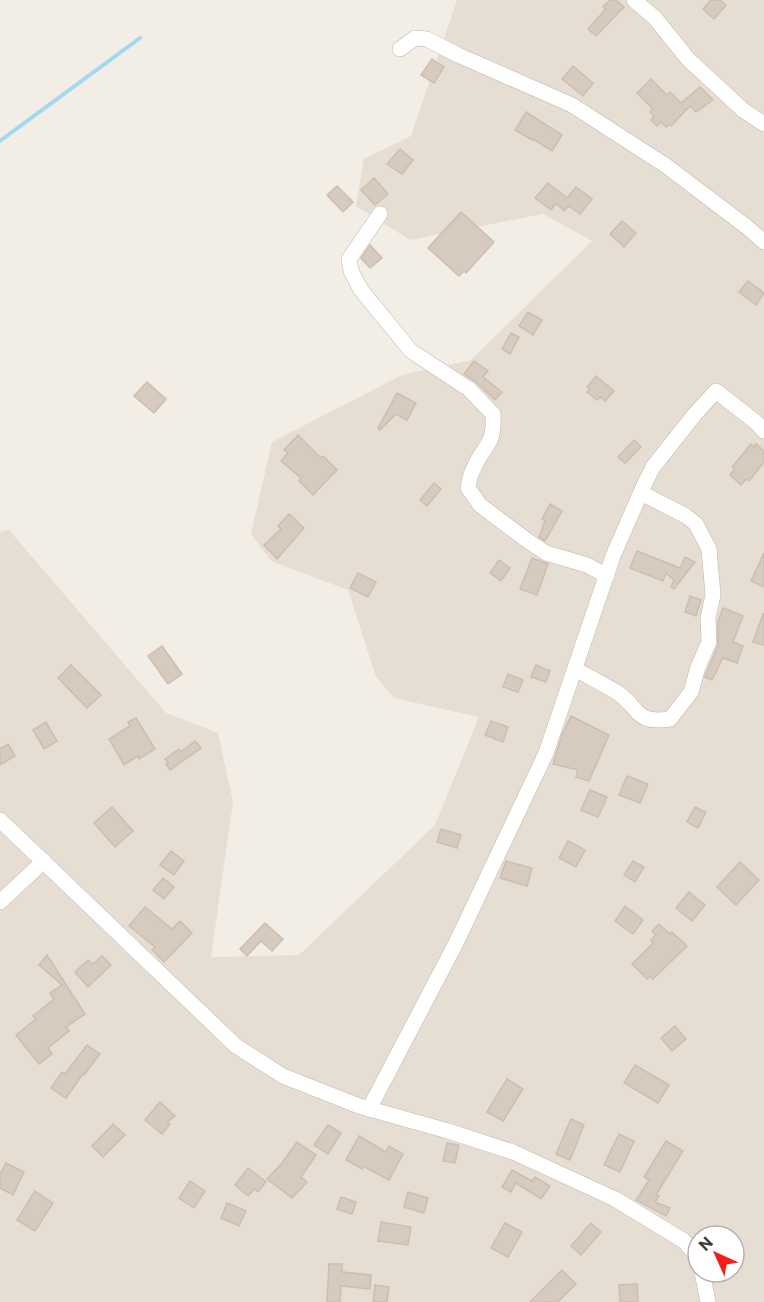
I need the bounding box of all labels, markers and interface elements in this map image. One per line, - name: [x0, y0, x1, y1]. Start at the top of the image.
- north arrow: [686, 1224, 746, 1284]
- text: N: [694, 1232, 716, 1254]

